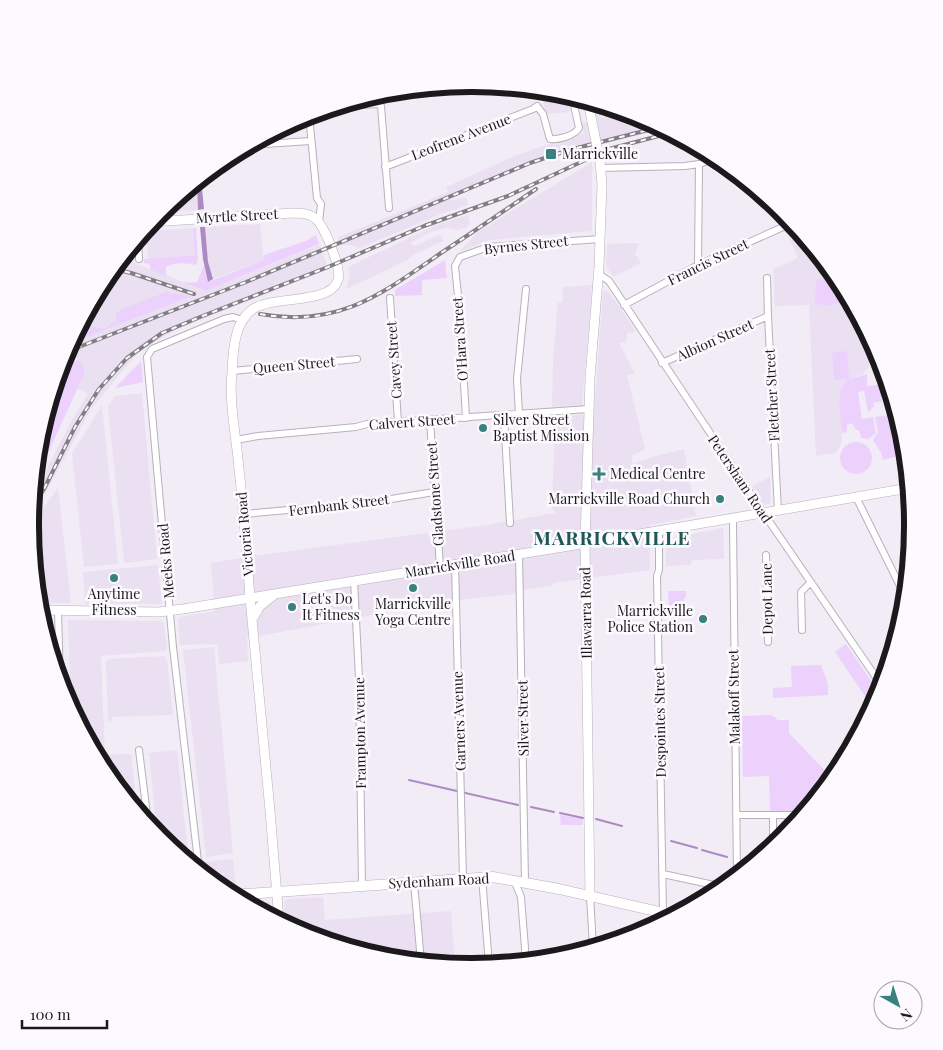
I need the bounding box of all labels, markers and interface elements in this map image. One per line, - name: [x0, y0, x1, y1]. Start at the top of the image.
- street label: Leofrene Avenue: [408, 109, 513, 164]
- place label: Marrickville: [562, 144, 638, 163]
- marker: Marrickville: [544, 147, 558, 161]
- street label: Myrtle Street: [195, 204, 280, 227]
- street label: Byrnes Street: [483, 231, 570, 258]
- street label: Francis Street: [664, 233, 752, 289]
- street label: O'Hara Street: [447, 295, 472, 382]
- street label: Albion Street: [673, 314, 757, 365]
- street label: Cavey Street: [381, 319, 406, 400]
- street label: Fletcher Street: [760, 347, 783, 442]
- street label: Queen Street: [252, 351, 337, 378]
- street label: Calvert Street: [368, 409, 457, 434]
- place label: Silver Street Baptist Mission: [493, 410, 590, 445]
- marker: Silver Street Baptist Mission: [477, 422, 489, 434]
- street label: Petersham Road: [704, 431, 777, 527]
- street label: Gladstone Street: [421, 440, 448, 547]
- place label: Medical Centre: [610, 464, 706, 483]
- marker: Medical Centre: [592, 467, 606, 481]
- street label: Fernbank Street: [288, 489, 391, 520]
- place label: Marrickville Road Church: [548, 489, 711, 508]
- street label: Victoria Road: [231, 491, 258, 578]
- marker: Marrickville Road Church: [714, 493, 726, 505]
- street label: Meeks Road: [153, 523, 178, 599]
- district label: MARRICKVILLE: [533, 524, 691, 550]
- street label: Marrickville Road: [403, 545, 516, 582]
- street label: Depot Lane: [756, 563, 777, 635]
- street label: Illawarra Road: [575, 567, 596, 659]
- marker: Anytime Fitness: [108, 572, 120, 584]
- marker: Marrickville Yoga Centre: [407, 582, 419, 594]
- place label: Anytime Fitness: [87, 584, 140, 619]
- place label: Let's Do It Fitness: [302, 589, 360, 624]
- place label: Marrickville Yoga Centre: [374, 594, 451, 629]
- marker: Let's Do It Fitness: [286, 601, 298, 613]
- place label: Marrickville Police Station: [607, 601, 694, 636]
- marker: Marrickville Police Station: [697, 613, 709, 625]
- street label: Malakoff Street: [723, 648, 744, 745]
- street label: Despointes Street: [649, 665, 670, 778]
- street label: Garners Avenue: [447, 671, 470, 771]
- street label: Frampton Avenue: [349, 677, 370, 789]
- street label: Silver Street: [512, 679, 533, 756]
- street label: Sydenham Road: [388, 868, 490, 893]
- north arrow: [873, 980, 923, 1030]
- scale bar: [22, 998, 108, 1030]
- text: 100 m: [30, 1004, 71, 1024]
- text: N: [897, 1005, 916, 1026]

